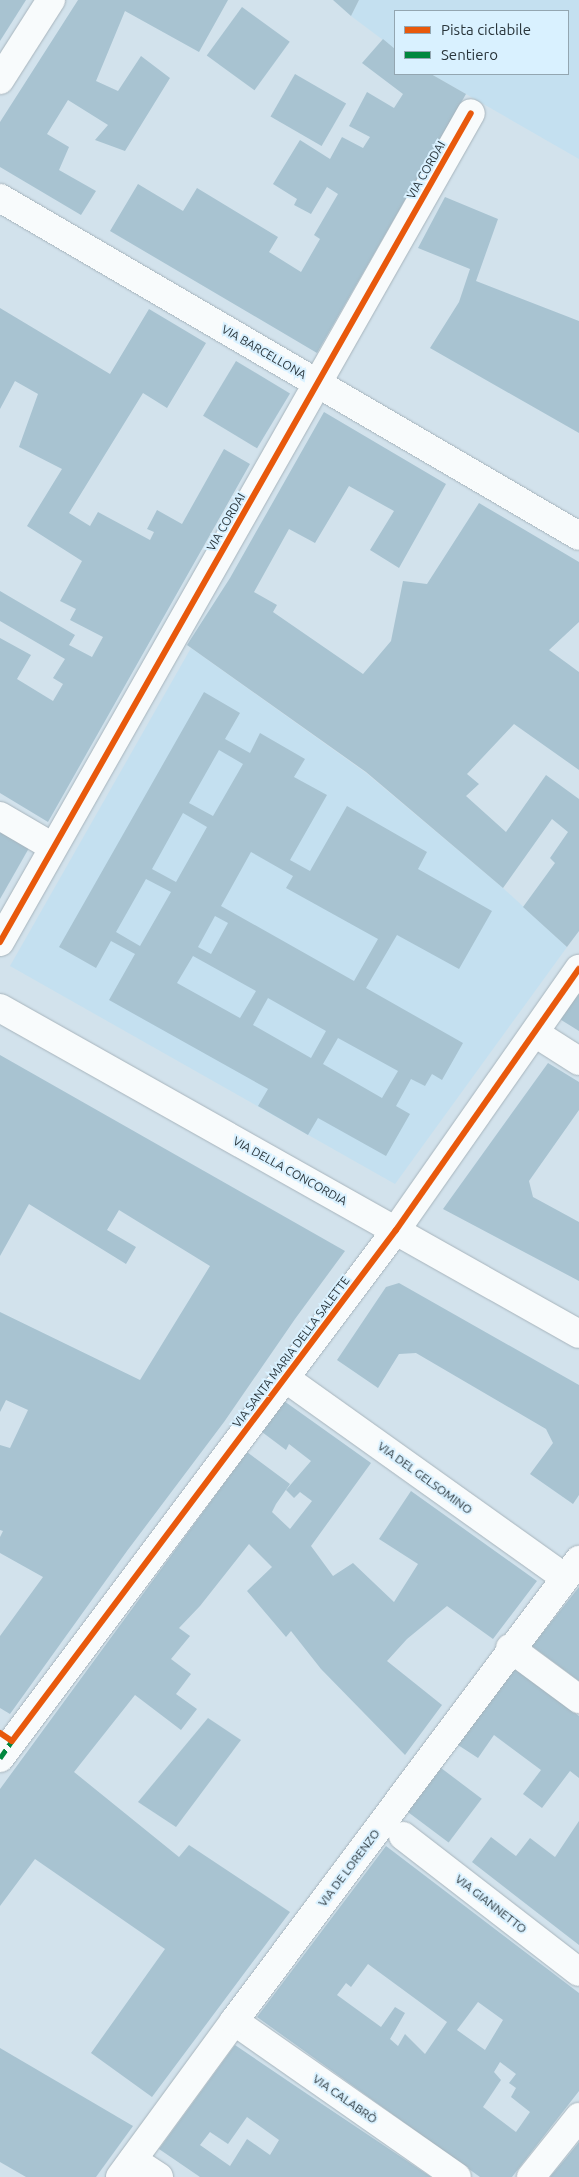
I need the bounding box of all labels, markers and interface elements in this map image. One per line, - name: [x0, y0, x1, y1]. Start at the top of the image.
- legend: [394, 10, 569, 75]
- text: Pista ciclabile: [441, 21, 531, 38]
- text: Sentiero: [441, 46, 498, 63]
- street label: VIA CORDAI: [404, 138, 448, 202]
- street label: VIA BARCELLONA: [219, 322, 309, 382]
- street label: VIA CORDAI: [204, 490, 248, 554]
- street label: VIA DELLA CONCORDIA: [231, 1134, 349, 1208]
- street label: VIA SANTA MARIA DELLA SALETTE: [229, 1274, 353, 1430]
- street label: VIA DEL GELSOMINO: [375, 1439, 475, 1517]
- street label: VIA DE LORENZO: [315, 1827, 383, 1909]
- street label: VIA GIANNETTO: [452, 1872, 530, 1936]
- street label: VIA CALABRÒ: [310, 2072, 380, 2126]

